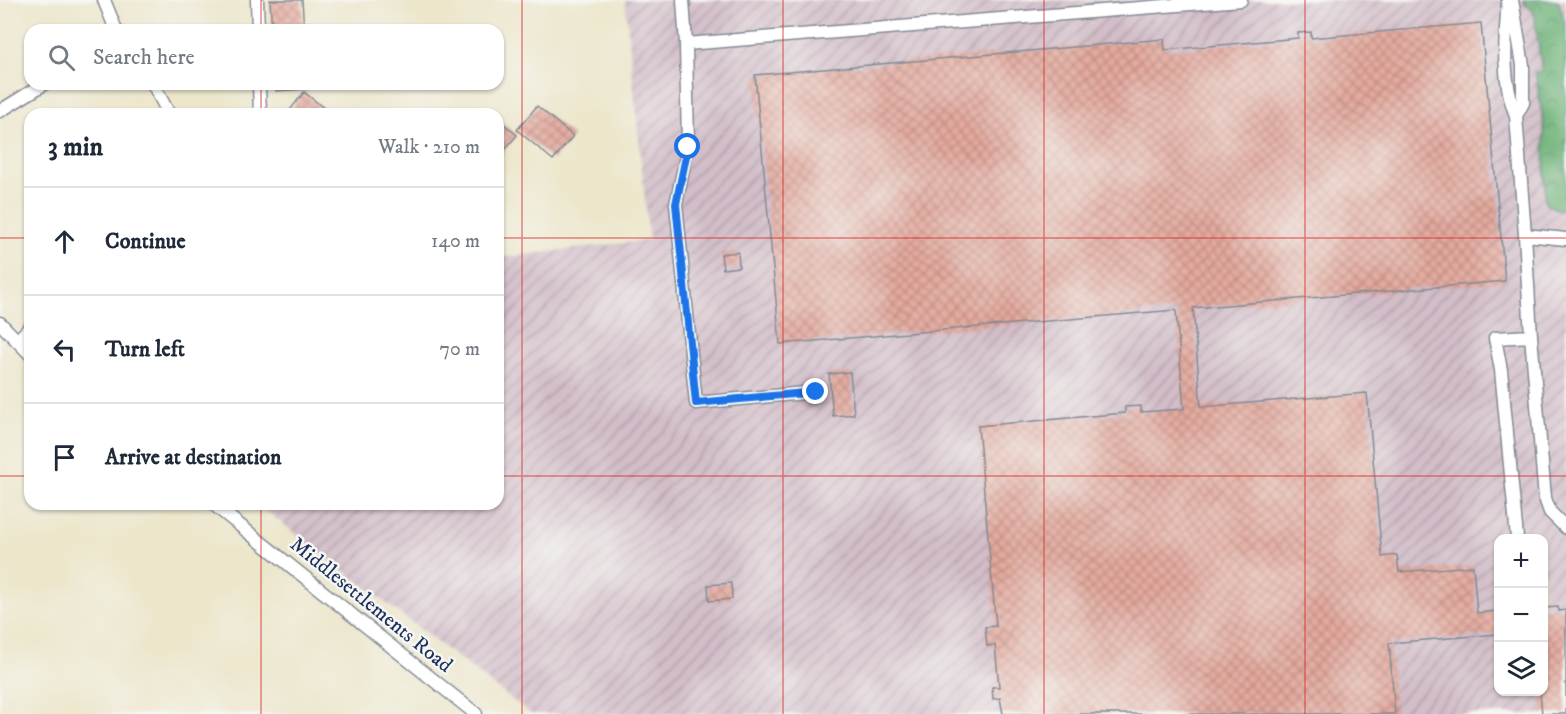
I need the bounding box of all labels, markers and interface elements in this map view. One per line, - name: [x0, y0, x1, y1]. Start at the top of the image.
- search box: [24, 24, 504, 90]
- icon: search: [45, 41, 78, 74]
- text: Search here: [93, 44, 195, 71]
- text: 3 min: [48, 131, 103, 164]
- route start: [674, 133, 700, 159]
- text: Walk · 210 m: [378, 135, 480, 160]
- icon: ahead: [48, 225, 81, 258]
- text: Continue: [105, 228, 186, 255]
- text: 140 m: [431, 229, 480, 254]
- icon: left: [48, 333, 81, 366]
- text: Turn left: [105, 336, 185, 363]
- text: 70 m: [439, 337, 480, 362]
- route end: [802, 378, 828, 404]
- icon: arrive: [48, 441, 81, 474]
- text: Arrive at destination: [105, 444, 282, 471]
- street label: Middlesettlements Road: [284, 531, 458, 679]
- map controls: [1494, 534, 1548, 696]
- button: +: [1494, 534, 1548, 588]
- button: −: [1494, 588, 1548, 642]
- button: layers: [1494, 642, 1548, 696]

